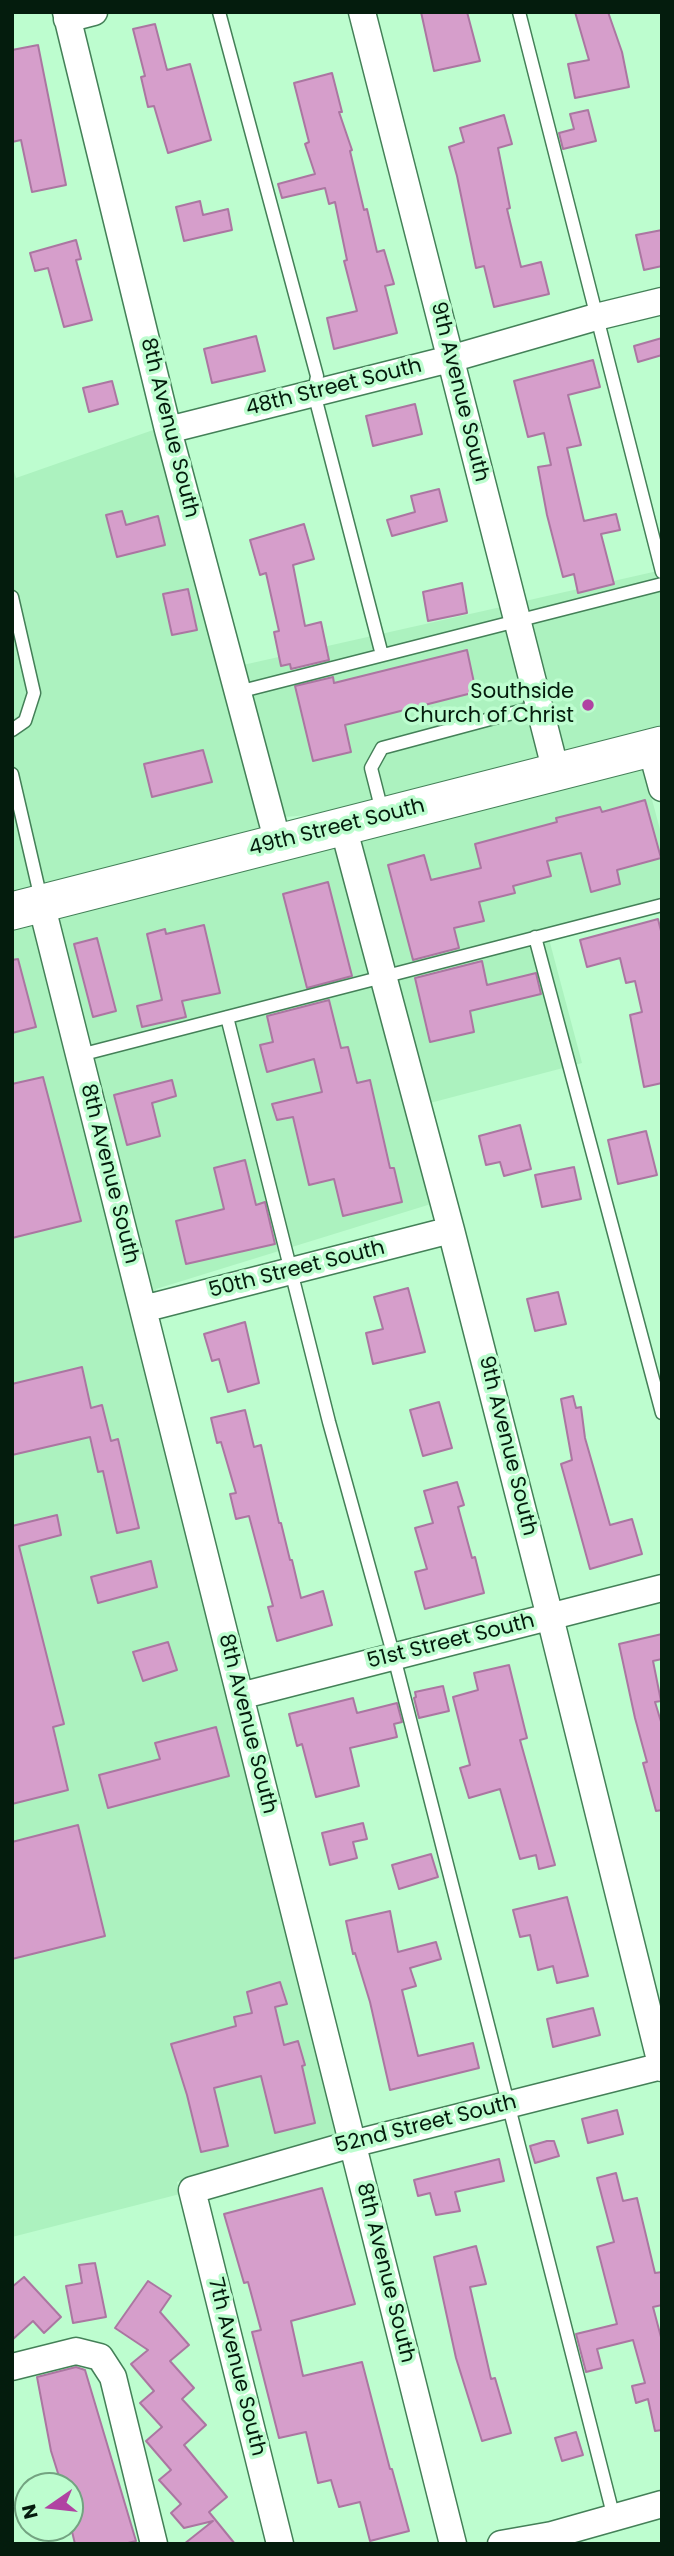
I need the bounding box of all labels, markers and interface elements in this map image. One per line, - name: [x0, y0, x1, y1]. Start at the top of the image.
- street label: 9th Avenue South: [424, 299, 494, 485]
- street label: 8th Avenue South: [134, 335, 204, 521]
- street label: 48th Street South: [243, 354, 425, 422]
- place label: Southside Church of Christ: [404, 680, 574, 730]
- marker: Southside Church of Christ: [580, 697, 596, 713]
- street label: 49th Street South: [246, 794, 428, 862]
- street label: 8th Avenue South: [74, 1081, 144, 1267]
- street label: 50th Street South: [206, 1236, 388, 1304]
- street label: 9th Avenue South: [472, 1353, 542, 1539]
- street label: 51st Street South: [365, 1609, 537, 1675]
- street label: 8th Avenue South: [212, 1631, 282, 1817]
- street label: 52nd Street South: [333, 2090, 519, 2160]
- street label: 8th Avenue South: [350, 2180, 420, 2366]
- street label: 7th Avenue South: [202, 2275, 270, 2459]
- north arrow: [14, 2472, 84, 2542]
- text: N: [15, 2502, 45, 2522]

